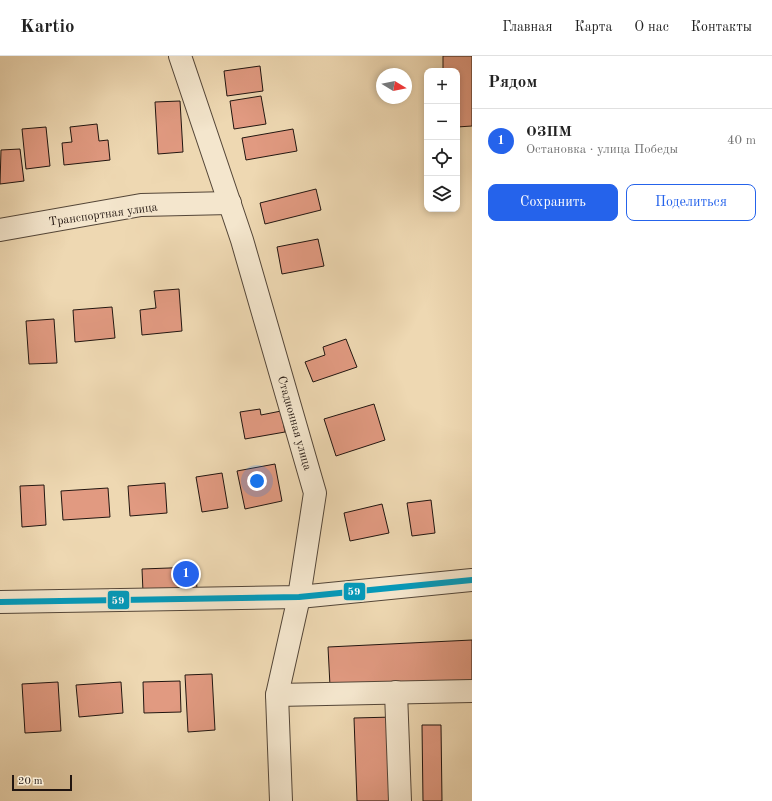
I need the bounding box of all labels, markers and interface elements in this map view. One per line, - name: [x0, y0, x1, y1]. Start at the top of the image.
- text: Kartio: [20, 18, 75, 37]
- text: Главная: [502, 20, 552, 34]
- text: Карта: [574, 20, 612, 34]
- text: О нас: [634, 20, 669, 34]
- text: Контакты: [691, 20, 752, 34]
- north arrow: [376, 68, 412, 104]
- map controls: [424, 68, 460, 212]
- button: +: [424, 68, 460, 104]
- text: Рядом: [488, 74, 537, 91]
- button: −: [424, 104, 460, 140]
- text: ОЗПМ: [526, 125, 572, 140]
- text: 1: [497, 134, 505, 147]
- text: 40 m: [727, 134, 756, 147]
- button: locate: [424, 140, 460, 176]
- text: Остановка · улица Победы: [526, 143, 678, 156]
- button: layers: [424, 176, 460, 212]
- button: Сохранить: [488, 184, 618, 221]
- button: Поделиться: [626, 184, 756, 221]
- street label: Транспортная улица: [48, 201, 158, 229]
- street label: Стадионная улица: [275, 375, 313, 472]
- your location: [247, 471, 267, 491]
- pin: 1: [173, 559, 199, 589]
- line badge: 59: [343, 582, 366, 601]
- text: 59: [348, 587, 360, 598]
- line badge: 59: [107, 590, 130, 610]
- text: 59: [112, 596, 124, 607]
- scale bar: [12, 773, 72, 792]
- text: 20 m: [18, 776, 43, 787]

